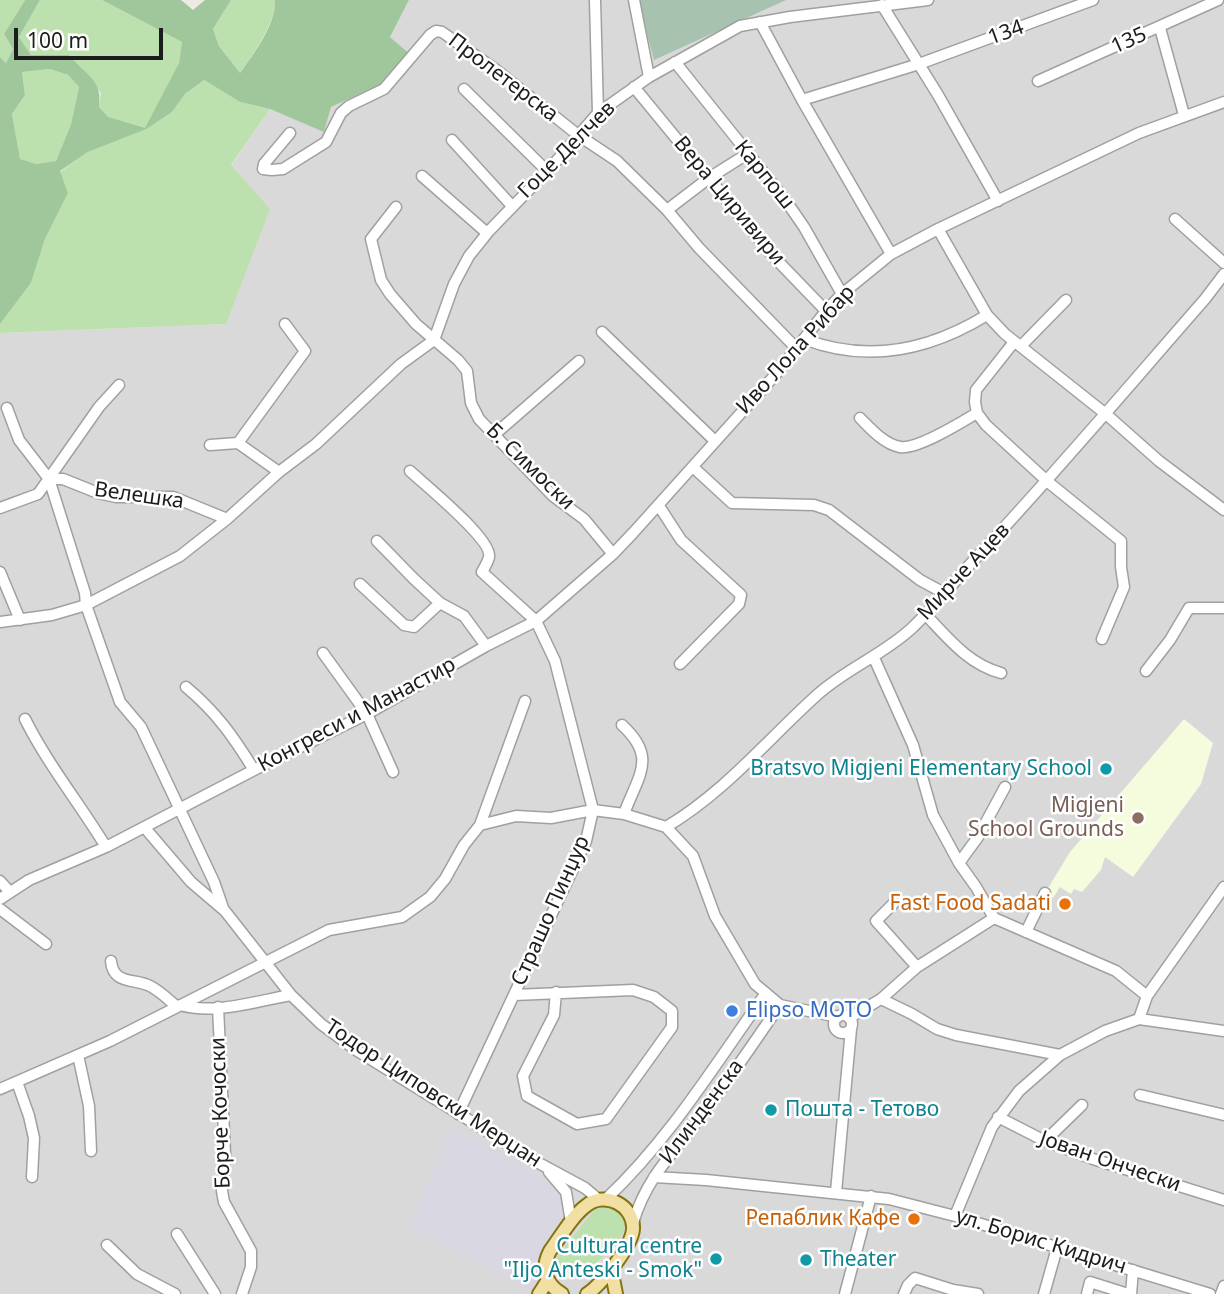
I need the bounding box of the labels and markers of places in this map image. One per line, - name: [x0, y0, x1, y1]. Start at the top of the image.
- place label: Bratsvo Migjeni Elementary School: [750, 756, 1092, 782]
- marker: Bratsvo Migjeni Elementary School: [1098, 761, 1114, 777]
- place label: Migjeni School Grounds: [968, 793, 1124, 843]
- marker: Migjeni School Grounds: [1130, 810, 1146, 826]
- place label: Fast Food Sadati: [890, 891, 1051, 917]
- marker: Fast Food Sadati: [1057, 896, 1073, 912]
- place label: Elipso MOTO: [746, 998, 872, 1024]
- marker: Elipso MOTO: [724, 1003, 740, 1019]
- place label: Пошта - Тетово: [785, 1097, 939, 1123]
- marker: Пошта - Тетово: [763, 1102, 779, 1118]
- place label: Репаблик Кафе: [745, 1206, 900, 1232]
- marker: Репаблик Кафе: [906, 1211, 922, 1227]
- place label: Cultural centre "Iljo Anteski - Smok": [503, 1234, 702, 1284]
- place label: Theater: [820, 1247, 896, 1273]
- marker: Cultural centre "Iljo Anteski - Smok": [708, 1251, 724, 1267]
- marker: Theater: [798, 1252, 814, 1268]

